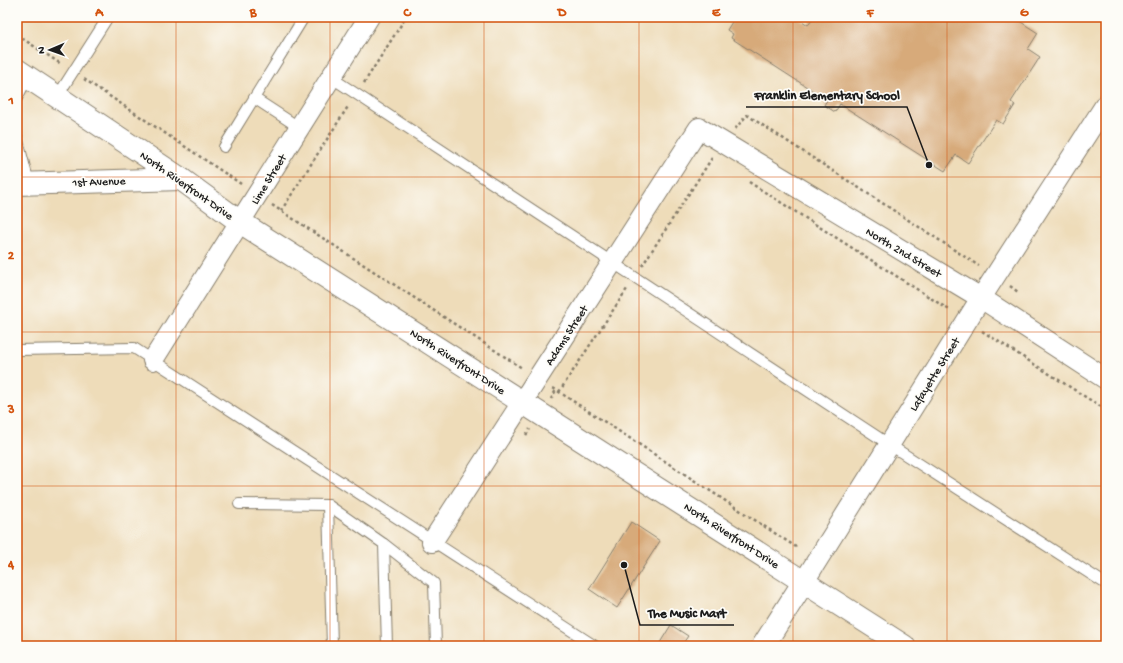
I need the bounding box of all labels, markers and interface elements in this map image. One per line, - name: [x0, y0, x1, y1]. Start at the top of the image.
- text: A: [94, 6, 104, 21]
- text: B: [249, 6, 258, 21]
- text: C: [402, 6, 412, 21]
- text: D: [557, 6, 567, 21]
- text: E: [712, 6, 721, 21]
- text: F: [866, 6, 875, 21]
- text: G: [1020, 6, 1029, 21]
- north arrow: [30, 30, 70, 70]
- text: N: [36, 46, 48, 54]
- callout: Franklin Elementary School: [746, 82, 907, 107]
- text: Franklin Elementary School: [753, 89, 900, 104]
- text: 1: [7, 94, 14, 109]
- street label: North Riverfront Drive: [136, 149, 236, 225]
- street label: Lime Street: [249, 151, 291, 208]
- street label: 1st Avenue: [71, 175, 127, 191]
- street label: North 2nd Street: [863, 226, 944, 282]
- text: 2: [8, 249, 15, 264]
- street label: Adams Street: [543, 303, 593, 369]
- street label: North Riverfront Drive: [407, 327, 508, 399]
- street label: Lafayette Street: [907, 335, 965, 415]
- text: 3: [7, 403, 15, 418]
- street label: North Riverfront Drive: [681, 501, 782, 573]
- text: 4: [7, 558, 15, 573]
- callout: The Music Mart: [640, 600, 734, 625]
- text: The Music Mart: [647, 607, 728, 622]

